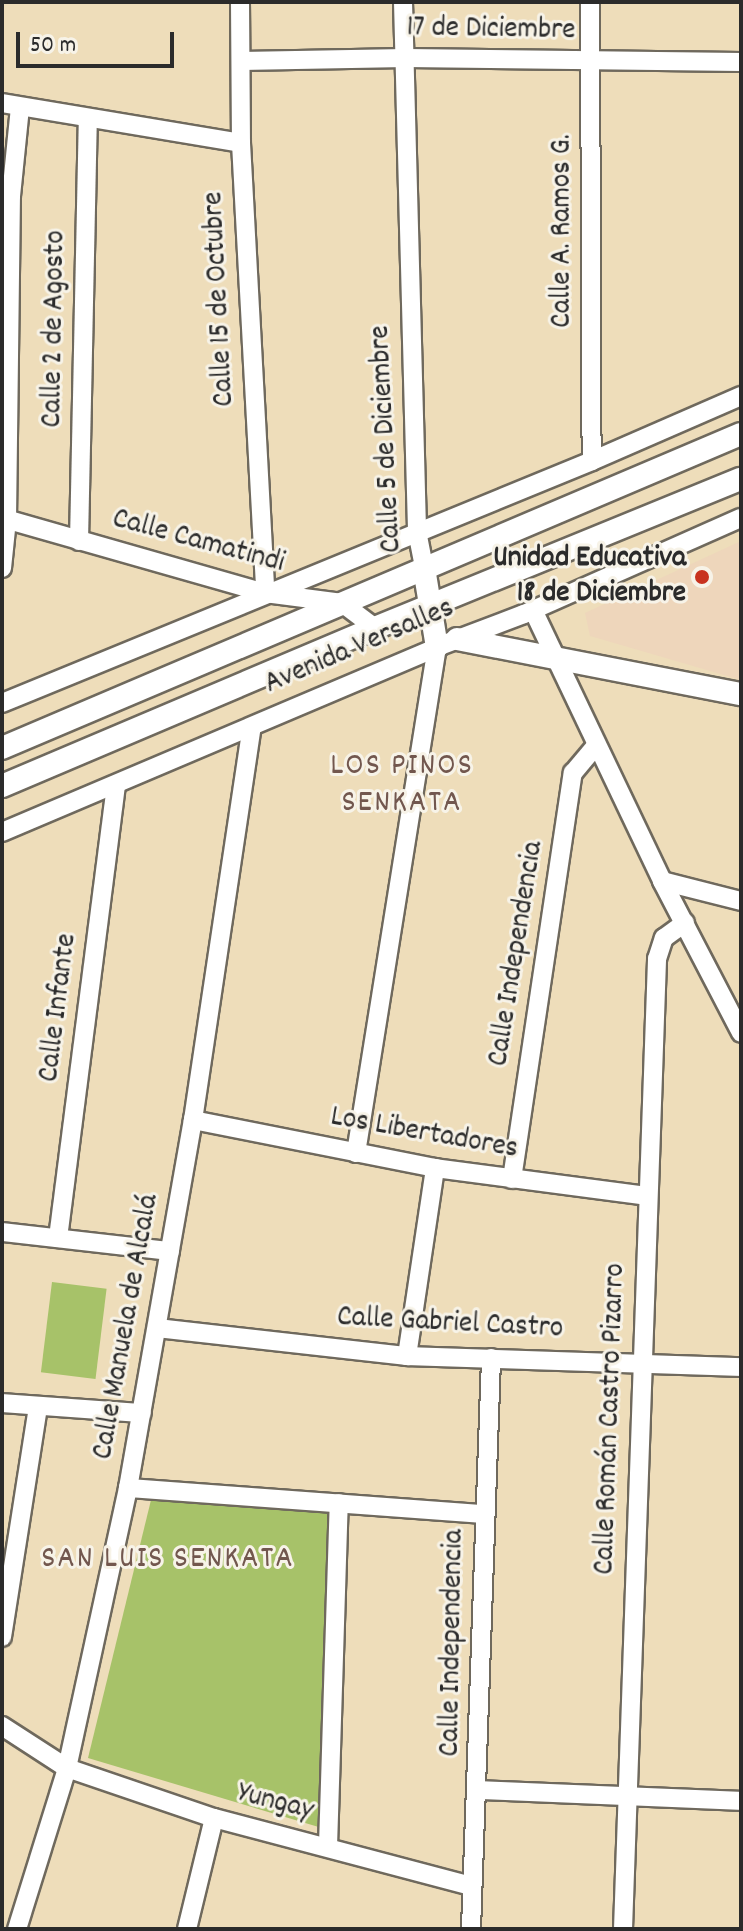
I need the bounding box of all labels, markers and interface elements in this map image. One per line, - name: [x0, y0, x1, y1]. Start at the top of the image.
- street label: 17 de Diciembre: [406, 12, 576, 50]
- scale bar: [20, 16, 178, 66]
- text: 50 m: [30, 29, 76, 63]
- street label: Calle A. Ramos G.: [546, 134, 582, 328]
- street label: Calle 15 de Octubre: [197, 191, 245, 407]
- street label: Calle 2 de Agosto: [36, 230, 76, 428]
- street label: Calle 5 de Diciembre: [364, 324, 412, 554]
- street label: Calle Camatindi: [108, 503, 288, 583]
- place label: Unidad Educativa 18 de Diciembre: [493, 542, 686, 612]
- marker: Unidad Educativa 18 de Diciembre: [693, 568, 711, 586]
- street label: Avenida Versalles: [260, 592, 460, 704]
- district label: LOS PINOS SENKATA: [330, 749, 474, 824]
- street label: Calle Independencia: [482, 839, 554, 1069]
- street label: Calle Infante: [33, 932, 87, 1084]
- street label: Los Libertadores: [327, 1101, 521, 1169]
- street label: Calle Manuela de Alcalá: [87, 1191, 169, 1463]
- street label: Calle Román Castro Pizarro: [589, 1263, 635, 1575]
- street label: Calle Gabriel Castro: [336, 1301, 564, 1349]
- street label: Calle Independencia: [434, 1529, 474, 1757]
- district label: SAN LUIS SENKATA: [41, 1541, 295, 1579]
- street label: Yungay: [233, 1777, 317, 1831]

